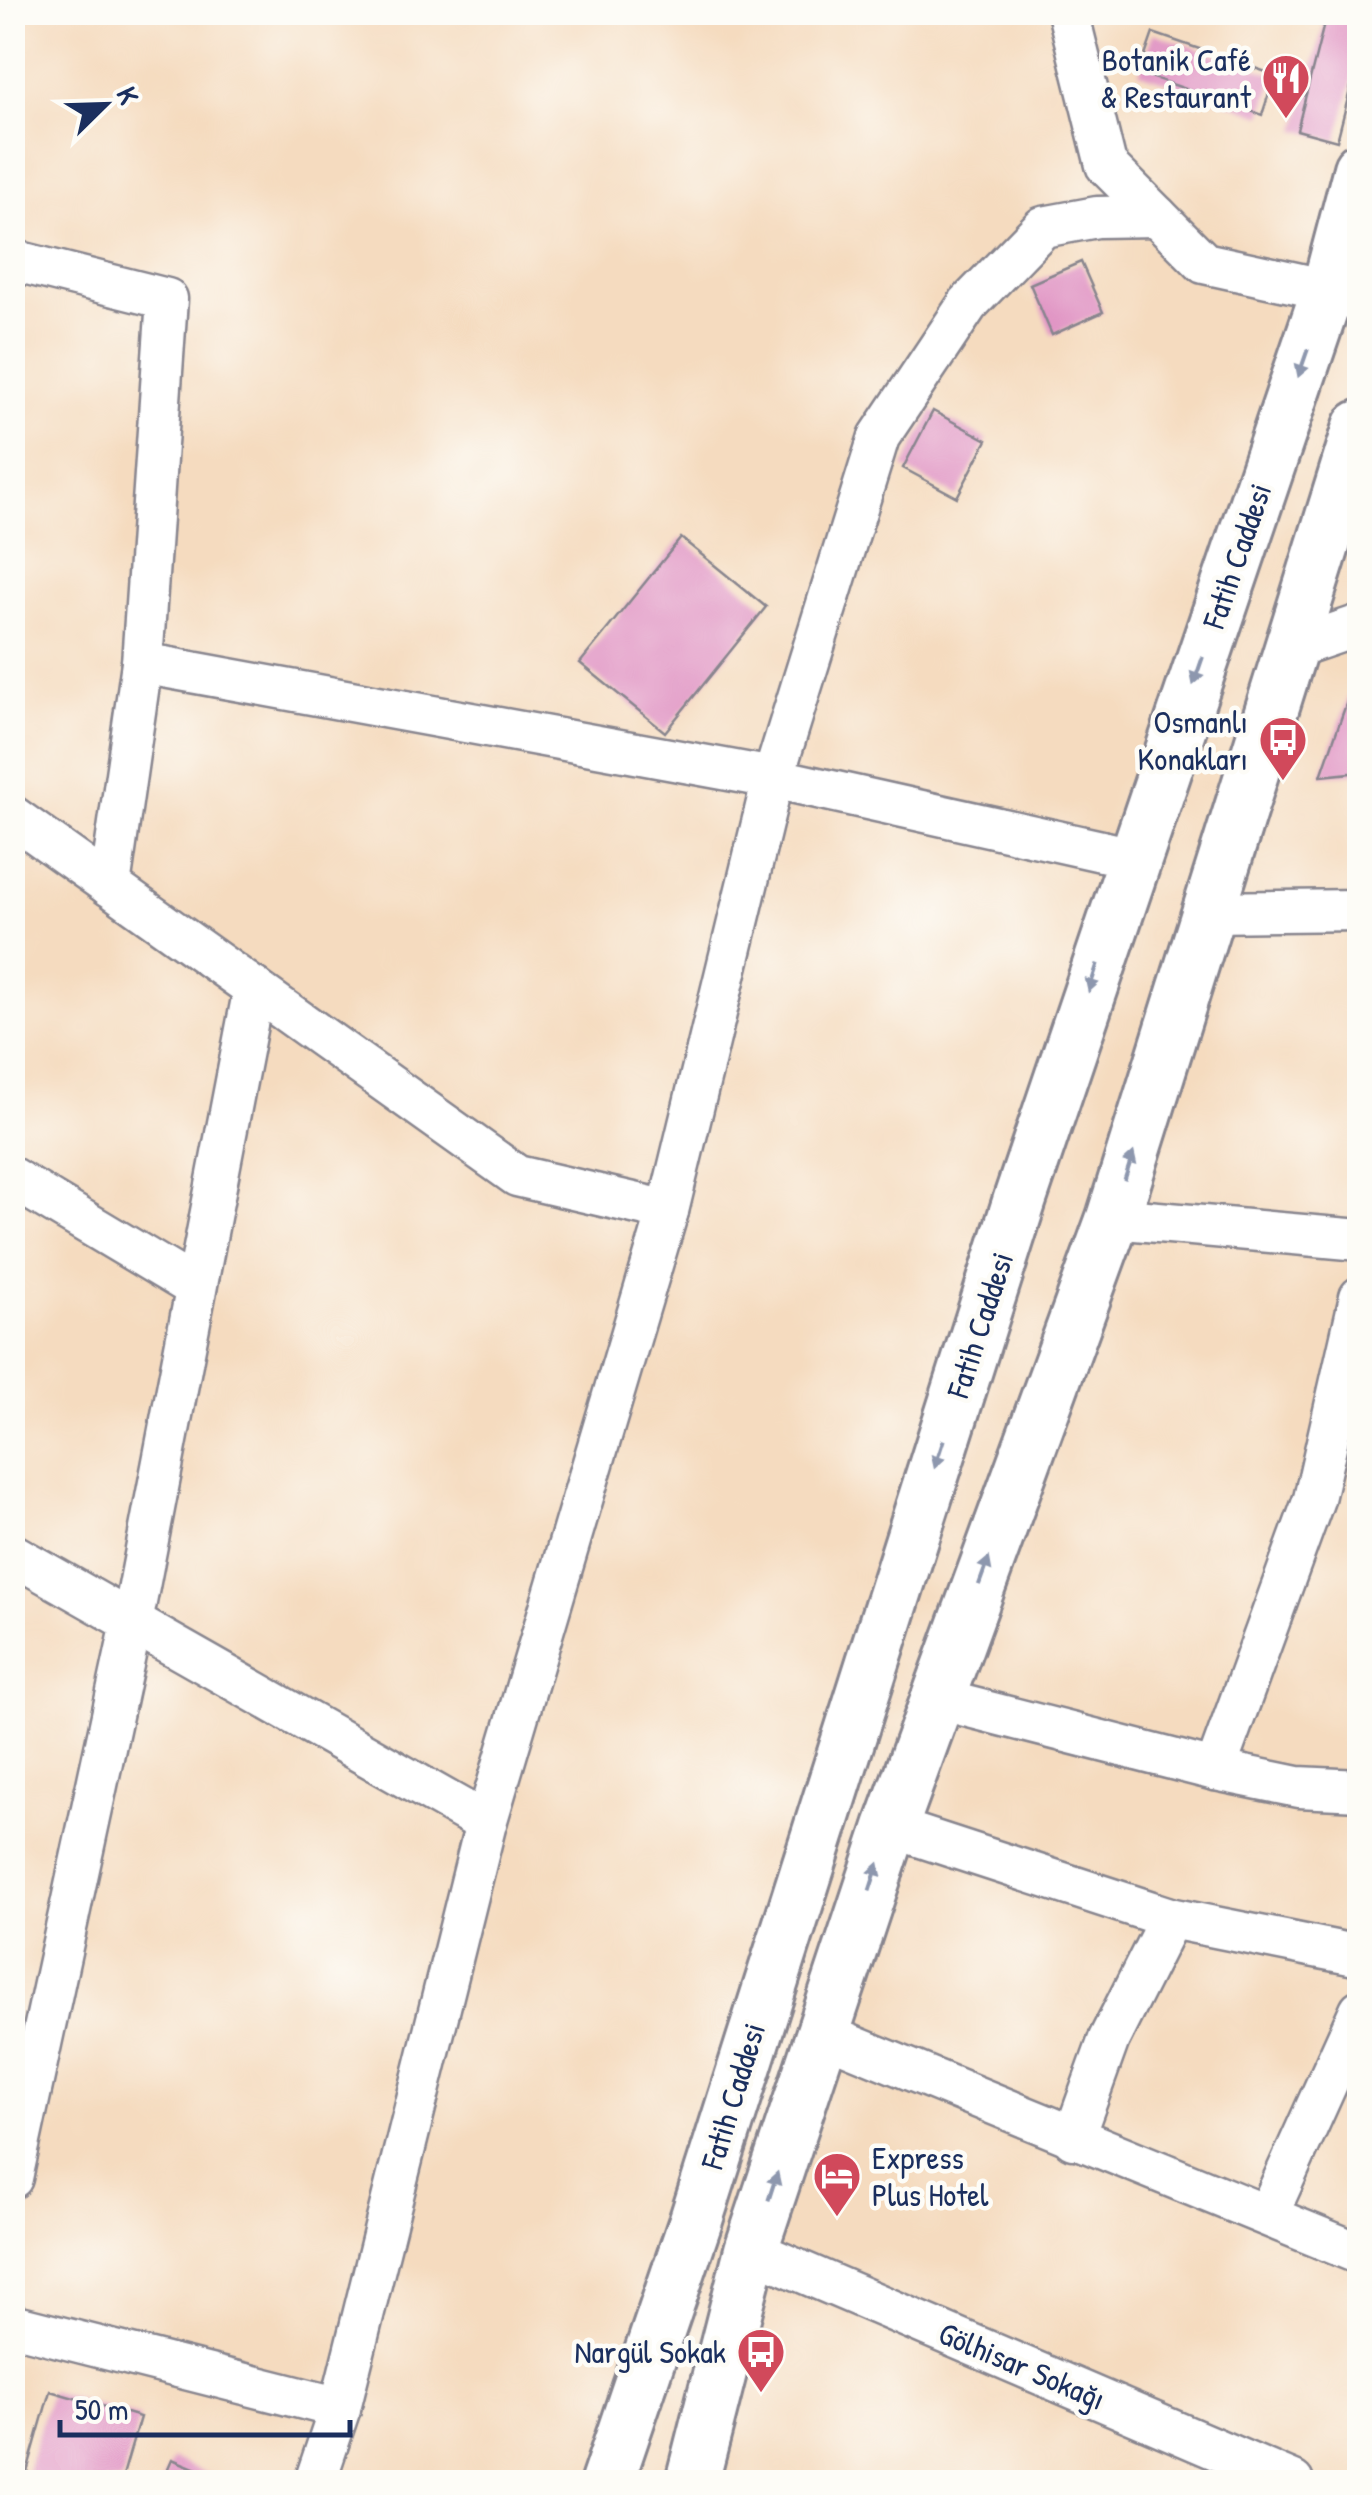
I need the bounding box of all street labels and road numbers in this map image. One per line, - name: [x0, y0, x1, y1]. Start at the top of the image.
- street label: Fatih Caddesi: [1191, 478, 1281, 635]
- street label: Fatih Caddesi: [935, 1246, 1023, 1404]
- street label: Fatih Caddesi: [690, 2017, 775, 2175]
- street label: Gölhisar Sokağı: [932, 2311, 1112, 2420]

